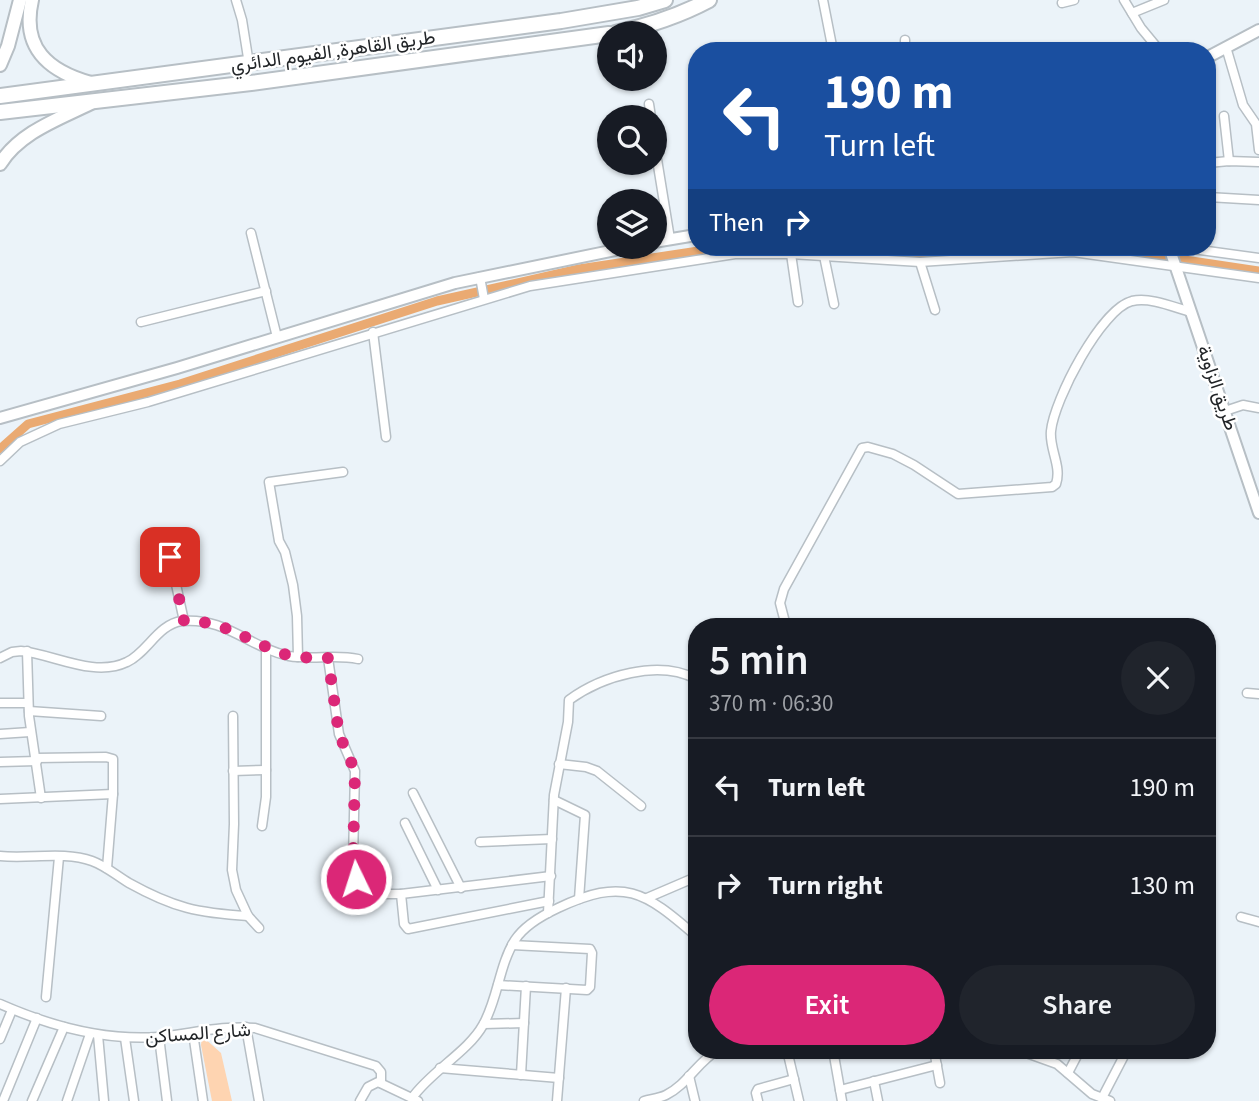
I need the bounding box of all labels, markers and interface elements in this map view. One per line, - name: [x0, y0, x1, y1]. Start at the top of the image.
- map controls: [597, 21, 667, 259]
- button: sound: [597, 21, 667, 91]
- street label: طريق القاهرة, الفيوم الدائري: [229, 24, 437, 81]
- text: 190 m: [824, 58, 953, 128]
- icon: left: [709, 70, 800, 161]
- button: search: [597, 105, 667, 175]
- text: Turn left: [824, 123, 935, 169]
- button: layers: [597, 189, 667, 259]
- icon: right: [778, 203, 816, 241]
- text: Then: [709, 204, 764, 241]
- street label: طريق الزاوية: [1190, 342, 1244, 434]
- pin: [140, 527, 200, 587]
- icon: arrive: [151, 538, 189, 576]
- text: 5 min: [709, 631, 809, 691]
- button: close: [1121, 641, 1195, 715]
- text: 370 m · 06:30: [709, 687, 833, 720]
- icon: left: [709, 768, 747, 806]
- text: Turn left: [768, 769, 865, 806]
- text: 190 m: [1129, 769, 1195, 806]
- position arrow: [319, 842, 393, 916]
- icon: right: [709, 866, 747, 904]
- text: Turn right: [768, 867, 883, 904]
- text: 130 m: [1129, 867, 1195, 904]
- button: Exit: [709, 965, 945, 1045]
- button: Share: [959, 965, 1195, 1045]
- street label: شارع المساكن: [144, 1017, 252, 1051]

